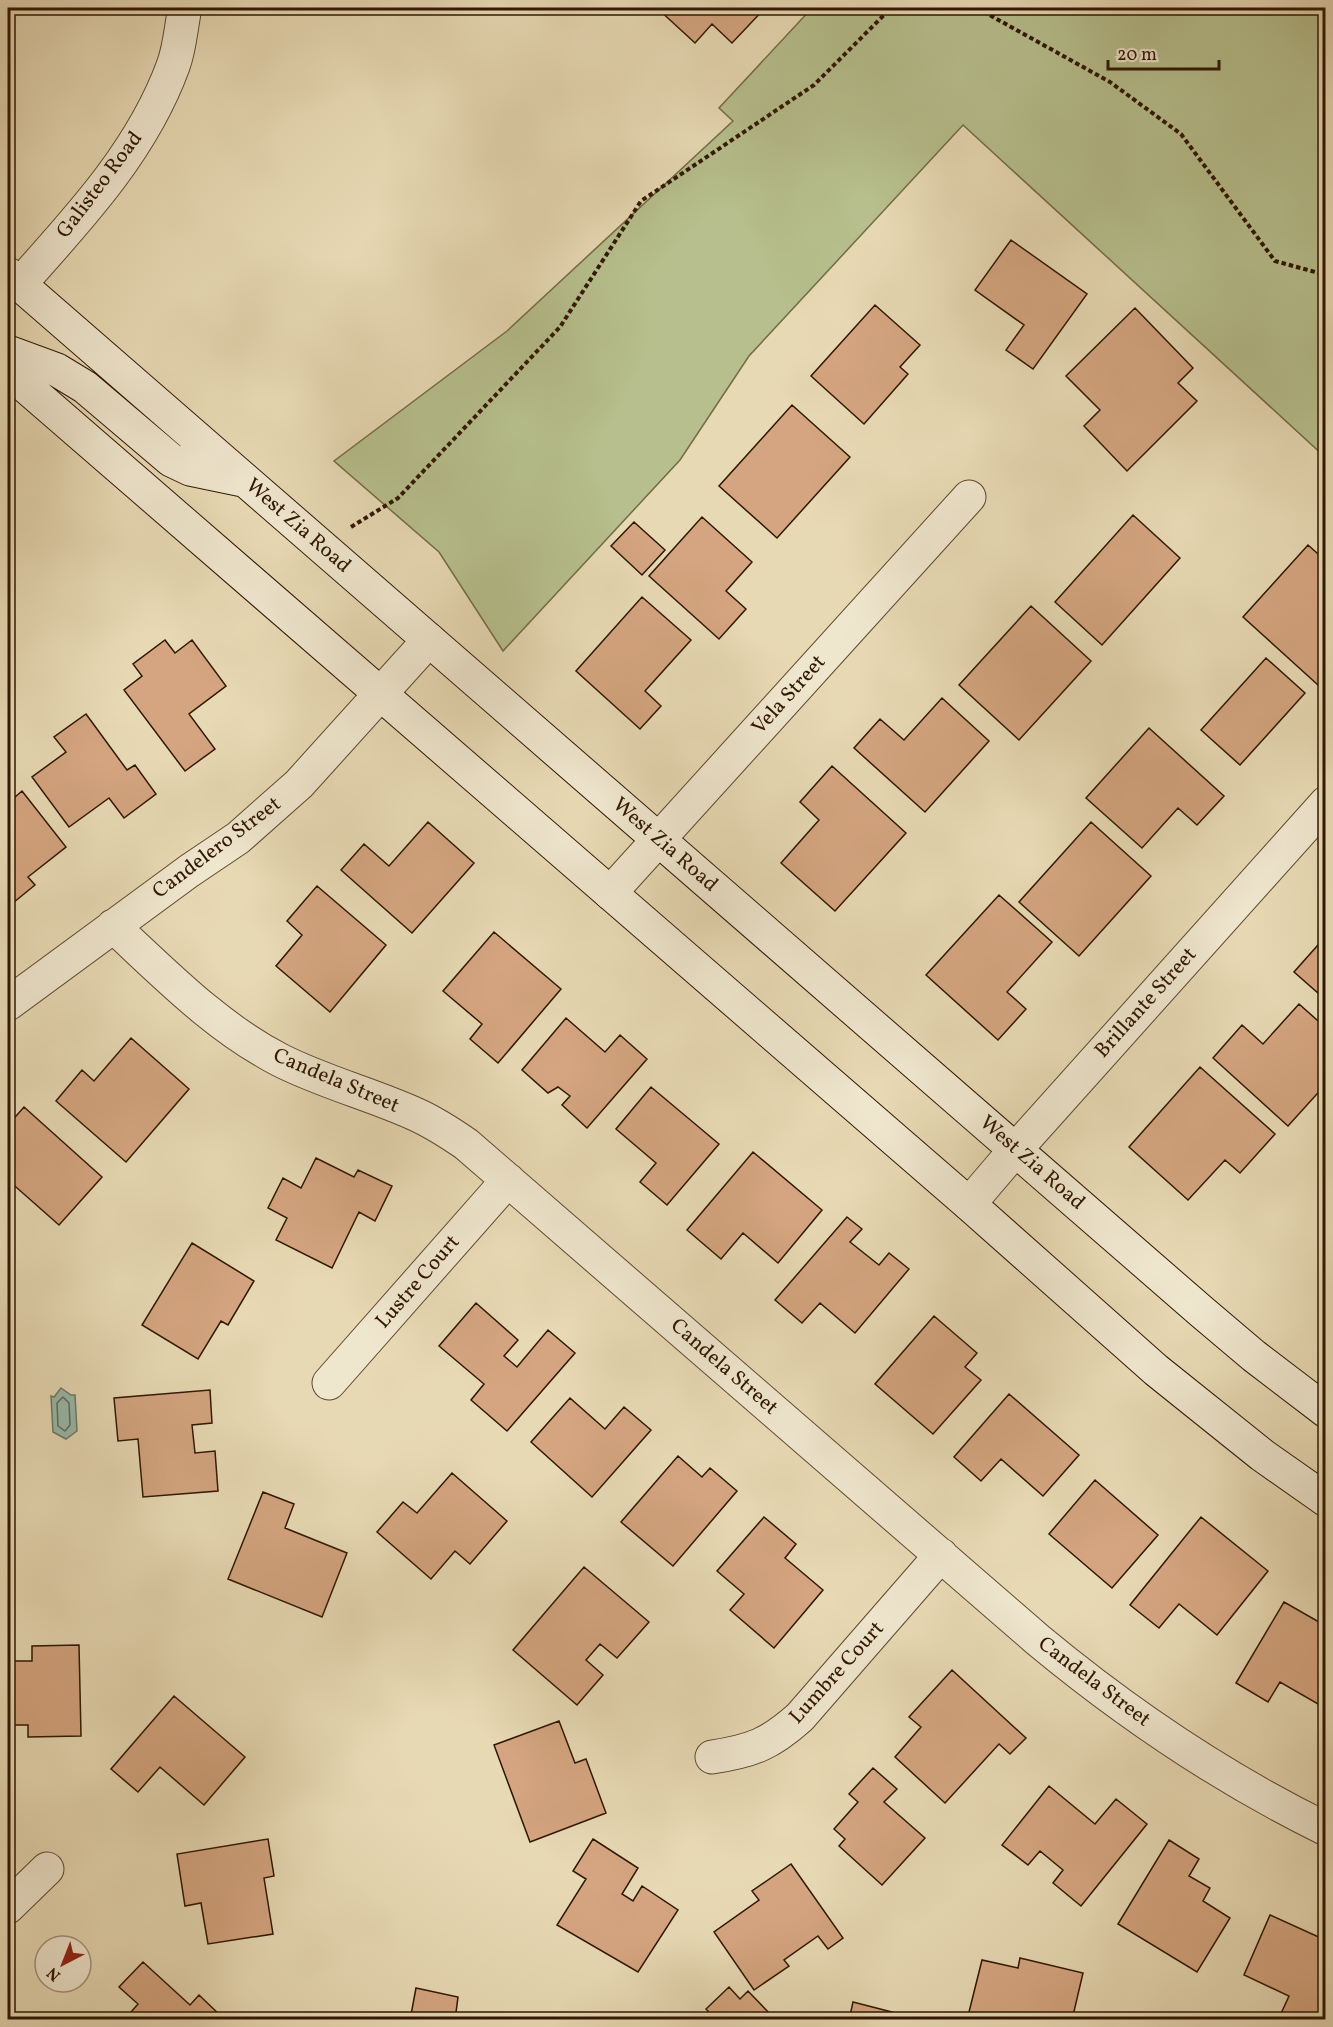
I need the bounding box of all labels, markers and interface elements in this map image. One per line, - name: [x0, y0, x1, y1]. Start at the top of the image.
- scale bar: [1108, 33, 1219, 71]
- text: 20 m: [1117, 43, 1157, 68]
- street label: Galisteo Road: [50, 125, 150, 245]
- street label: West Zia Road: [239, 472, 357, 580]
- street label: Vela Street: [745, 649, 833, 741]
- street label: Candelero Street: [147, 790, 287, 906]
- street label: West Zia Road: [606, 791, 724, 899]
- street label: Brillante Street: [1088, 941, 1204, 1065]
- street label: Candela Street: [268, 1041, 404, 1121]
- street label: West Zia Road: [973, 1109, 1091, 1217]
- street label: Lustre Court: [369, 1229, 467, 1335]
- street label: Candela Street: [664, 1312, 784, 1422]
- street label: Lumbre Court: [783, 1615, 891, 1731]
- street label: Candela Street: [1032, 1630, 1156, 1734]
- north arrow: [33, 1934, 93, 1994]
- text: N: [42, 1961, 66, 1986]

